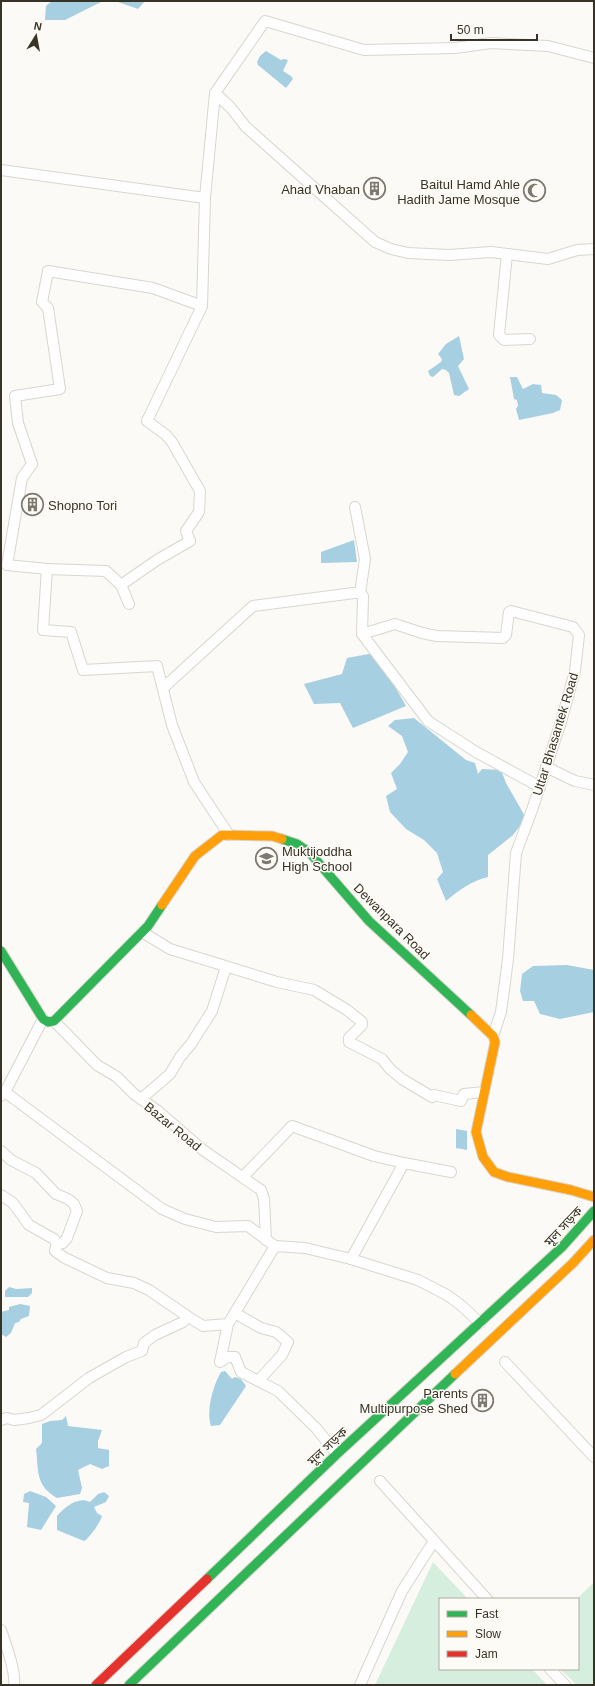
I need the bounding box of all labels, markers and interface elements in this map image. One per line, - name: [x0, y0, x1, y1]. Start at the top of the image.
- north arrow: [16, 16, 56, 56]
- scale bar: [451, 16, 537, 42]
- text: N: [33, 20, 43, 33]
- text: 50 m: [457, 23, 484, 37]
- building icon: Ahad Vhaban: [362, 176, 388, 202]
- place label: Baitul Hamd Ahle Hadith Jame Mosque: [397, 177, 520, 207]
- mosque icon: Baitul Hamd Ahle Hadith Jame Mosque: [522, 178, 548, 204]
- place label: Ahad Vhaban: [281, 182, 360, 197]
- building icon: Shopno Tori: [19, 492, 45, 518]
- place label: Shopno Tori: [48, 498, 117, 513]
- street label: Uttar Bhasantek Road: [530, 671, 581, 797]
- place label: Muktijoddha High School: [282, 844, 353, 874]
- school or university icon: Muktijoddha High School: [254, 845, 280, 871]
- street label: Dewanpara Road: [351, 880, 433, 962]
- street label: Bazar Road: [141, 1099, 204, 1154]
- street label: মূল সড়ক: [541, 1203, 587, 1251]
- place label: Parents Multipurpose Shed: [360, 1386, 468, 1416]
- building icon: Parents Multipurpose Shed: [470, 1387, 496, 1413]
- street label: মূল সড়ক: [304, 1424, 351, 1470]
- legend: [439, 1598, 579, 1670]
- text: Fast: [475, 1607, 499, 1621]
- text: Slow: [475, 1627, 501, 1641]
- text: Jam: [475, 1647, 498, 1661]

